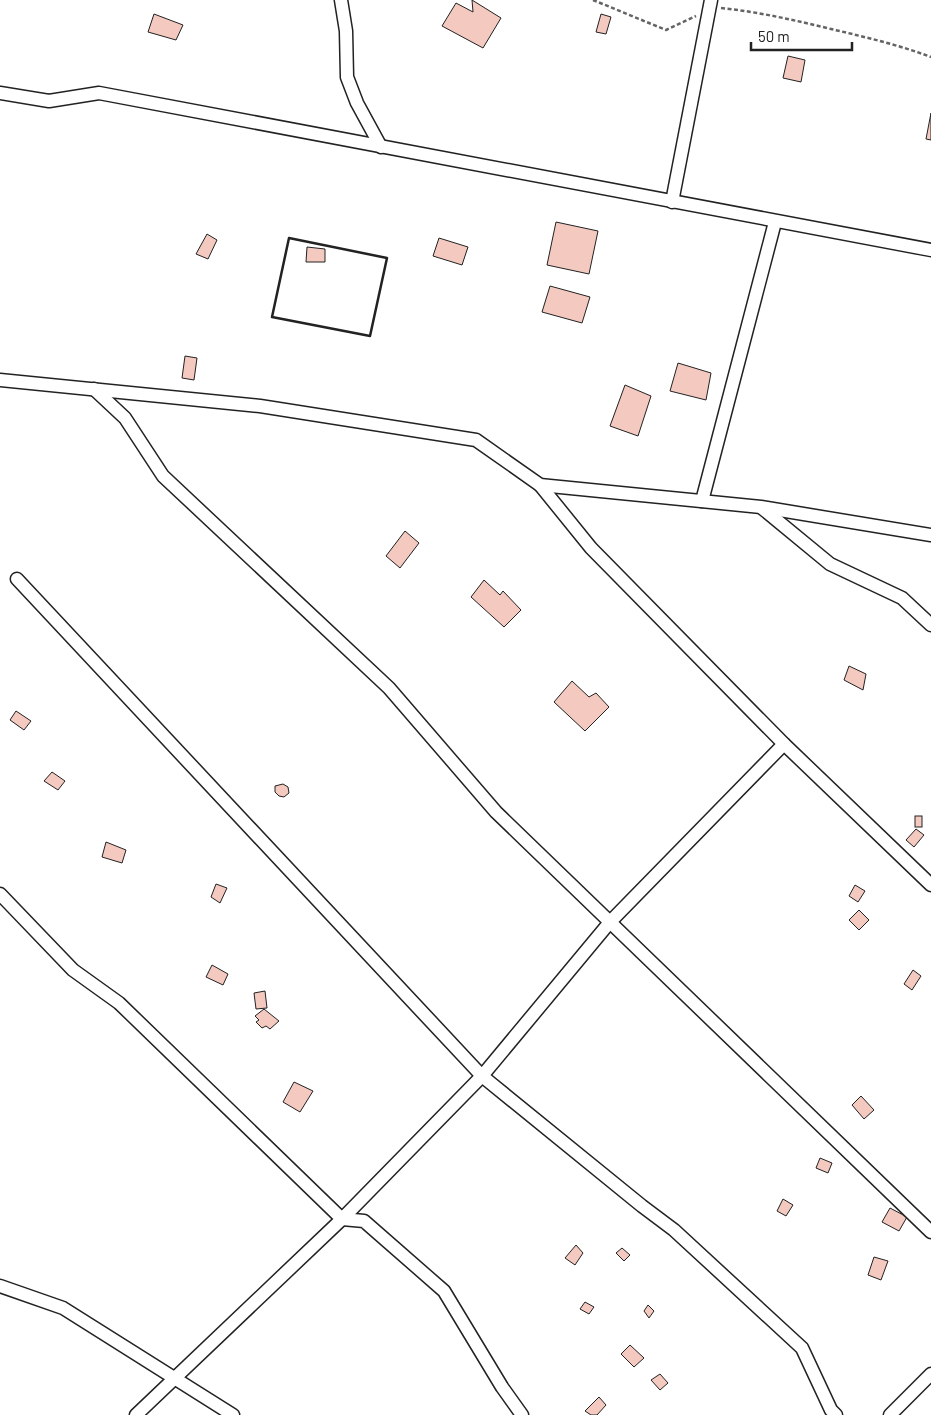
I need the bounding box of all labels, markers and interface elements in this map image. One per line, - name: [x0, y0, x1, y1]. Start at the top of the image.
- scale bar: [751, 20, 852, 52]
- text: 50 m: [758, 27, 790, 45]

